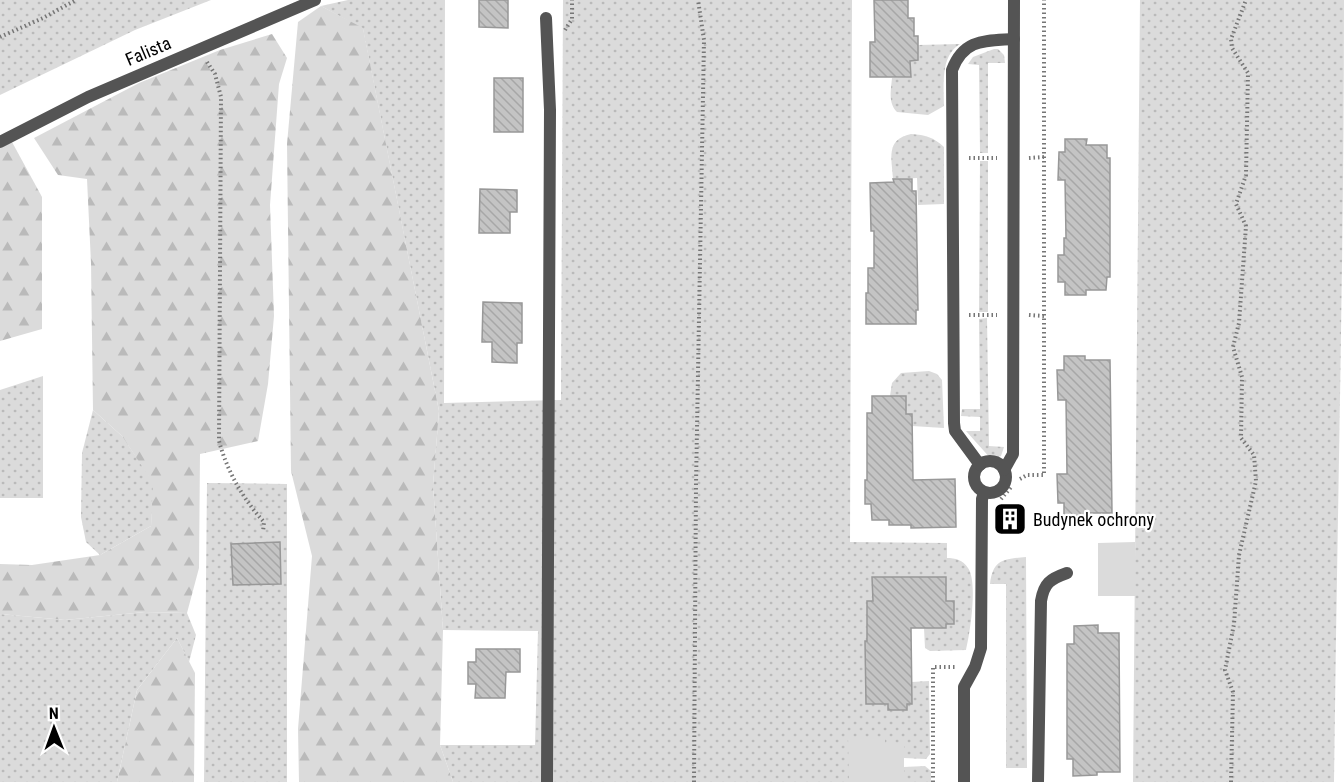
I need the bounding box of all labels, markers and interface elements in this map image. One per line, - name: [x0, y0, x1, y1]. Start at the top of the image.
- street label: Falista: [122, 32, 174, 70]
- building icon: Budynek ochrony: [992, 501, 1028, 537]
- place label: Budynek ochrony: [1033, 509, 1154, 530]
- north arrow: [24, 698, 84, 758]
- text: N: [49, 704, 59, 723]

